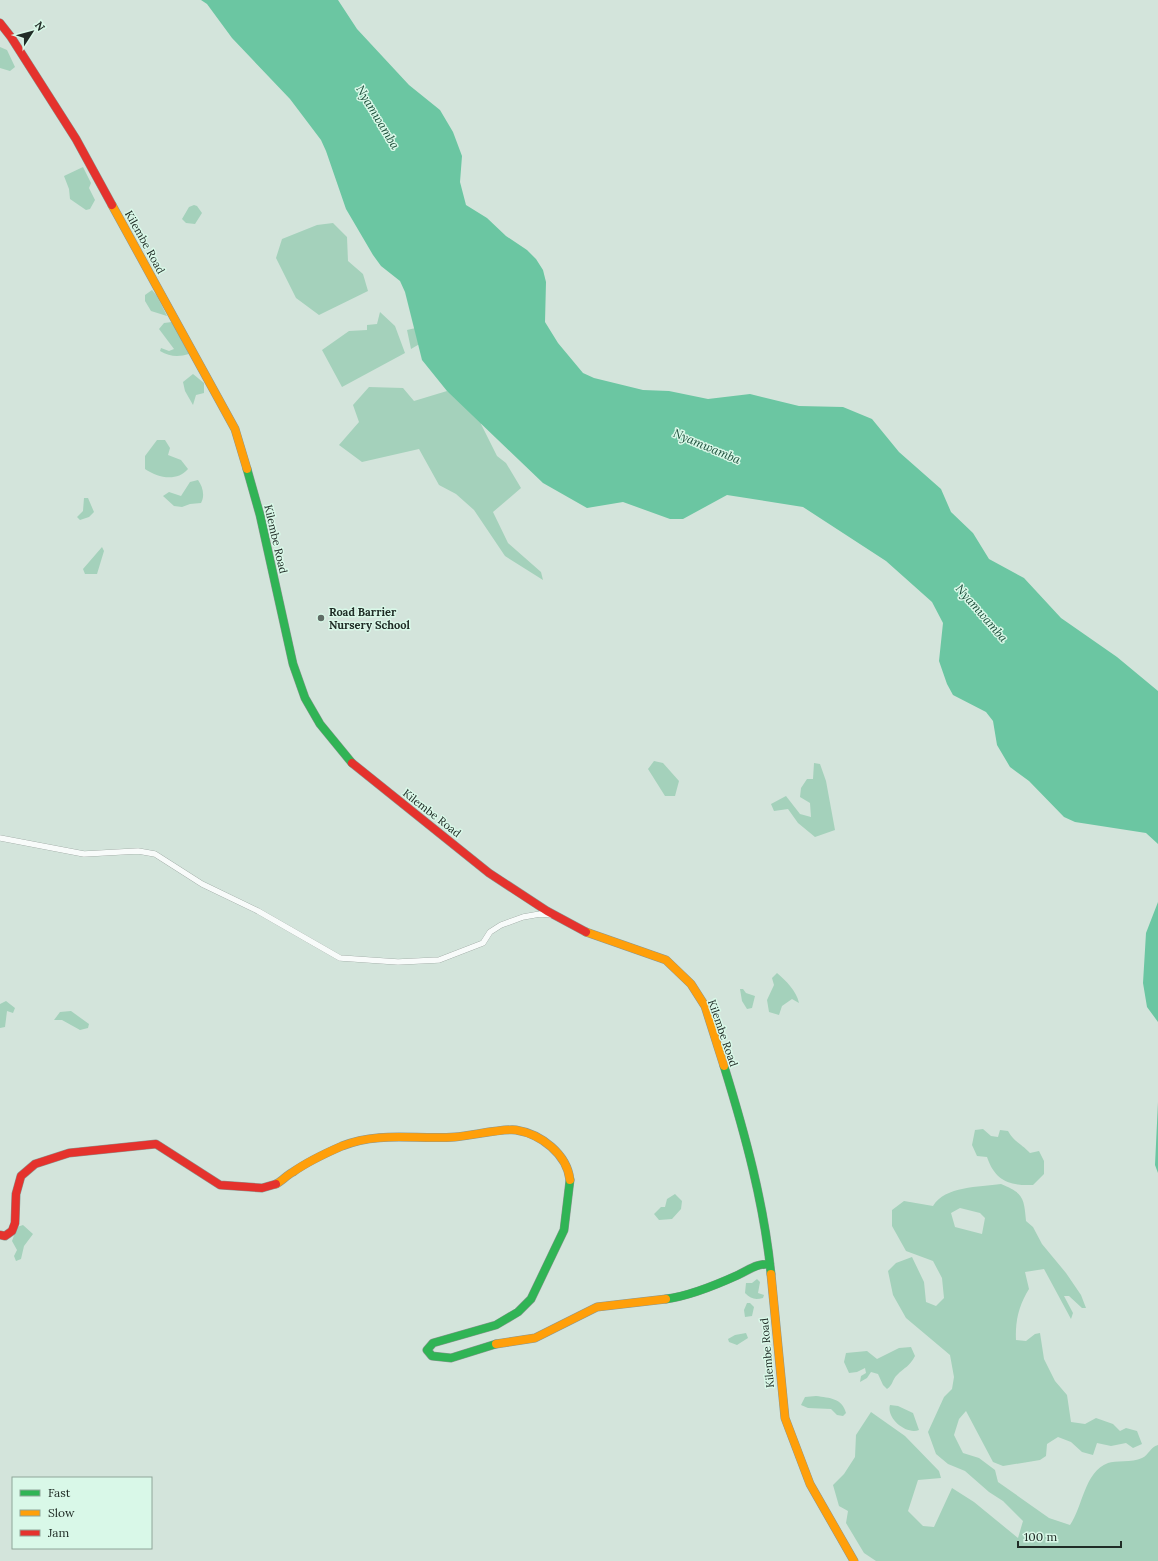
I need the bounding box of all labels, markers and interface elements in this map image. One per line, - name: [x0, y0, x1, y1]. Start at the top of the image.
- north arrow: [12, 12, 52, 52]
- text: N: [32, 19, 49, 34]
- water label: Nyamwamba: [353, 82, 403, 152]
- street label: Kilembe Road: [122, 208, 168, 276]
- water label: Nyamwamba: [671, 425, 743, 467]
- street label: Kilembe Road: [261, 503, 291, 575]
- water label: Nyamwamba: [953, 581, 1011, 645]
- place label: Road Barrier Nursery School: [329, 605, 410, 632]
- marker: Road Barrier Nursery School: [316, 613, 326, 623]
- street label: Kilembe Road: [400, 786, 464, 840]
- street label: Kilembe Road: [705, 998, 741, 1069]
- street label: Kilembe Road: [757, 1317, 777, 1389]
- legend: [12, 1477, 152, 1549]
- text: Fast: [48, 1485, 71, 1500]
- text: Slow: [48, 1505, 75, 1520]
- scale bar: [1018, 1523, 1121, 1549]
- text: Jam: [47, 1525, 69, 1540]
- text: 100 m: [1024, 1529, 1057, 1544]

